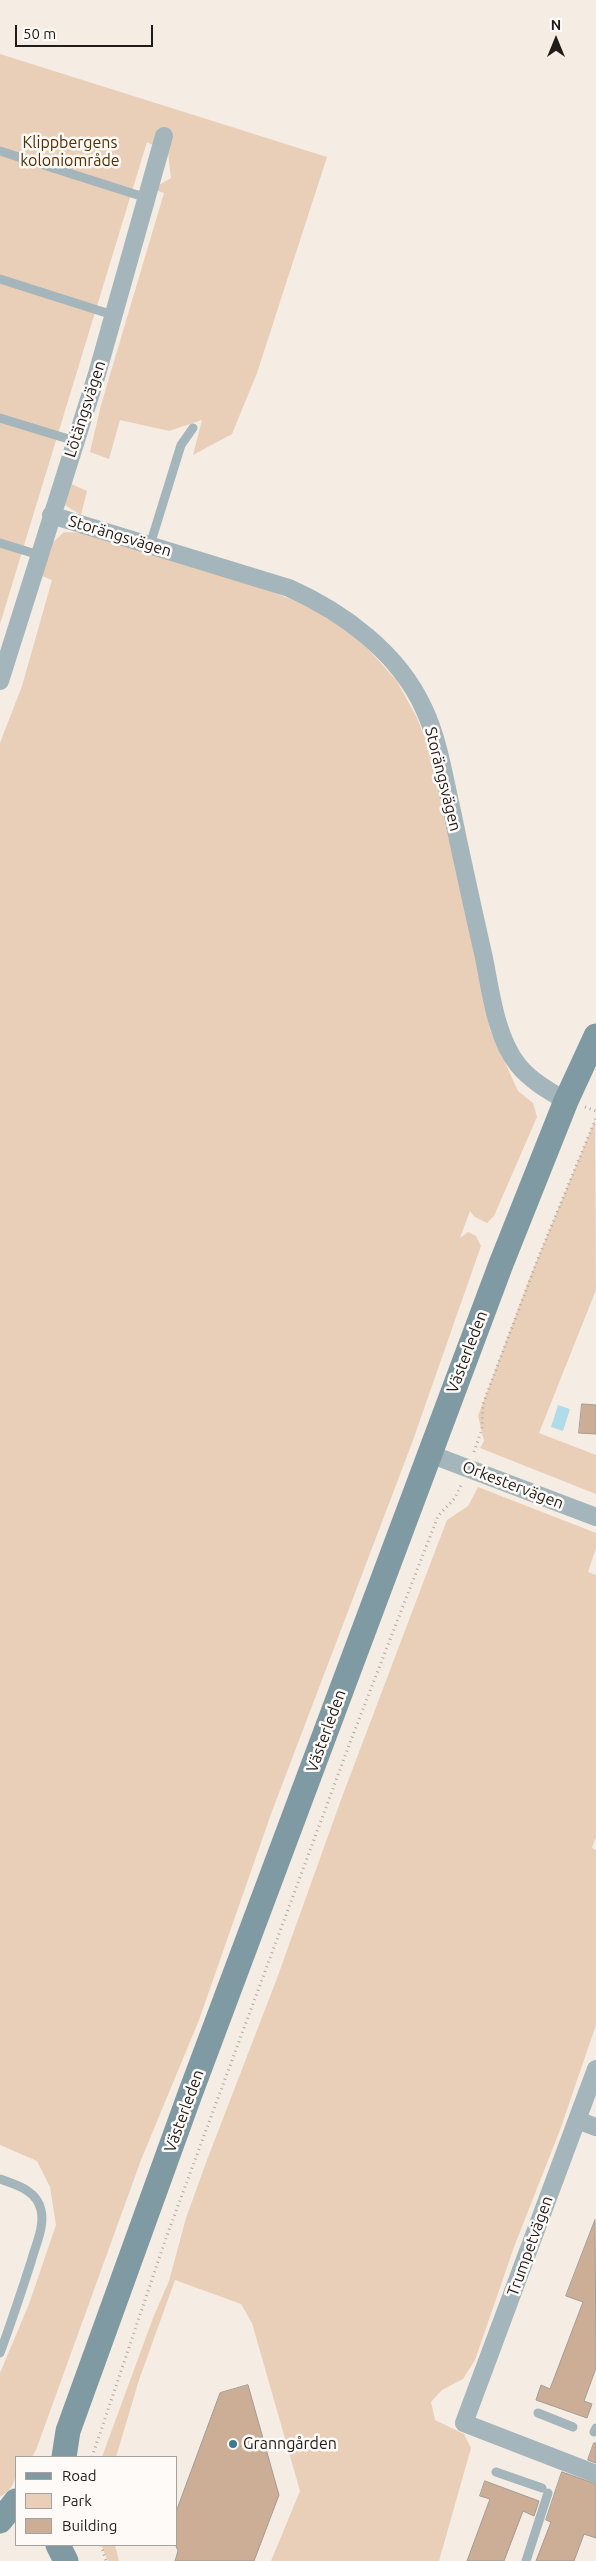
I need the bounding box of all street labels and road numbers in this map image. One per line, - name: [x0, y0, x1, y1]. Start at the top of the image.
- street label: Lötängsvägen: [60, 358, 110, 460]
- street label: Storängsvägen: [66, 511, 174, 561]
- street label: Storängsvägen: [421, 725, 465, 833]
- street label: Västerleden: [443, 1308, 491, 1396]
- street label: Orkestervägen: [460, 1457, 566, 1513]
- street label: Västerleden: [302, 1687, 350, 1775]
- street label: Västerleden: [160, 2067, 208, 2155]
- street label: Trumpetvägen: [503, 2193, 557, 2299]

